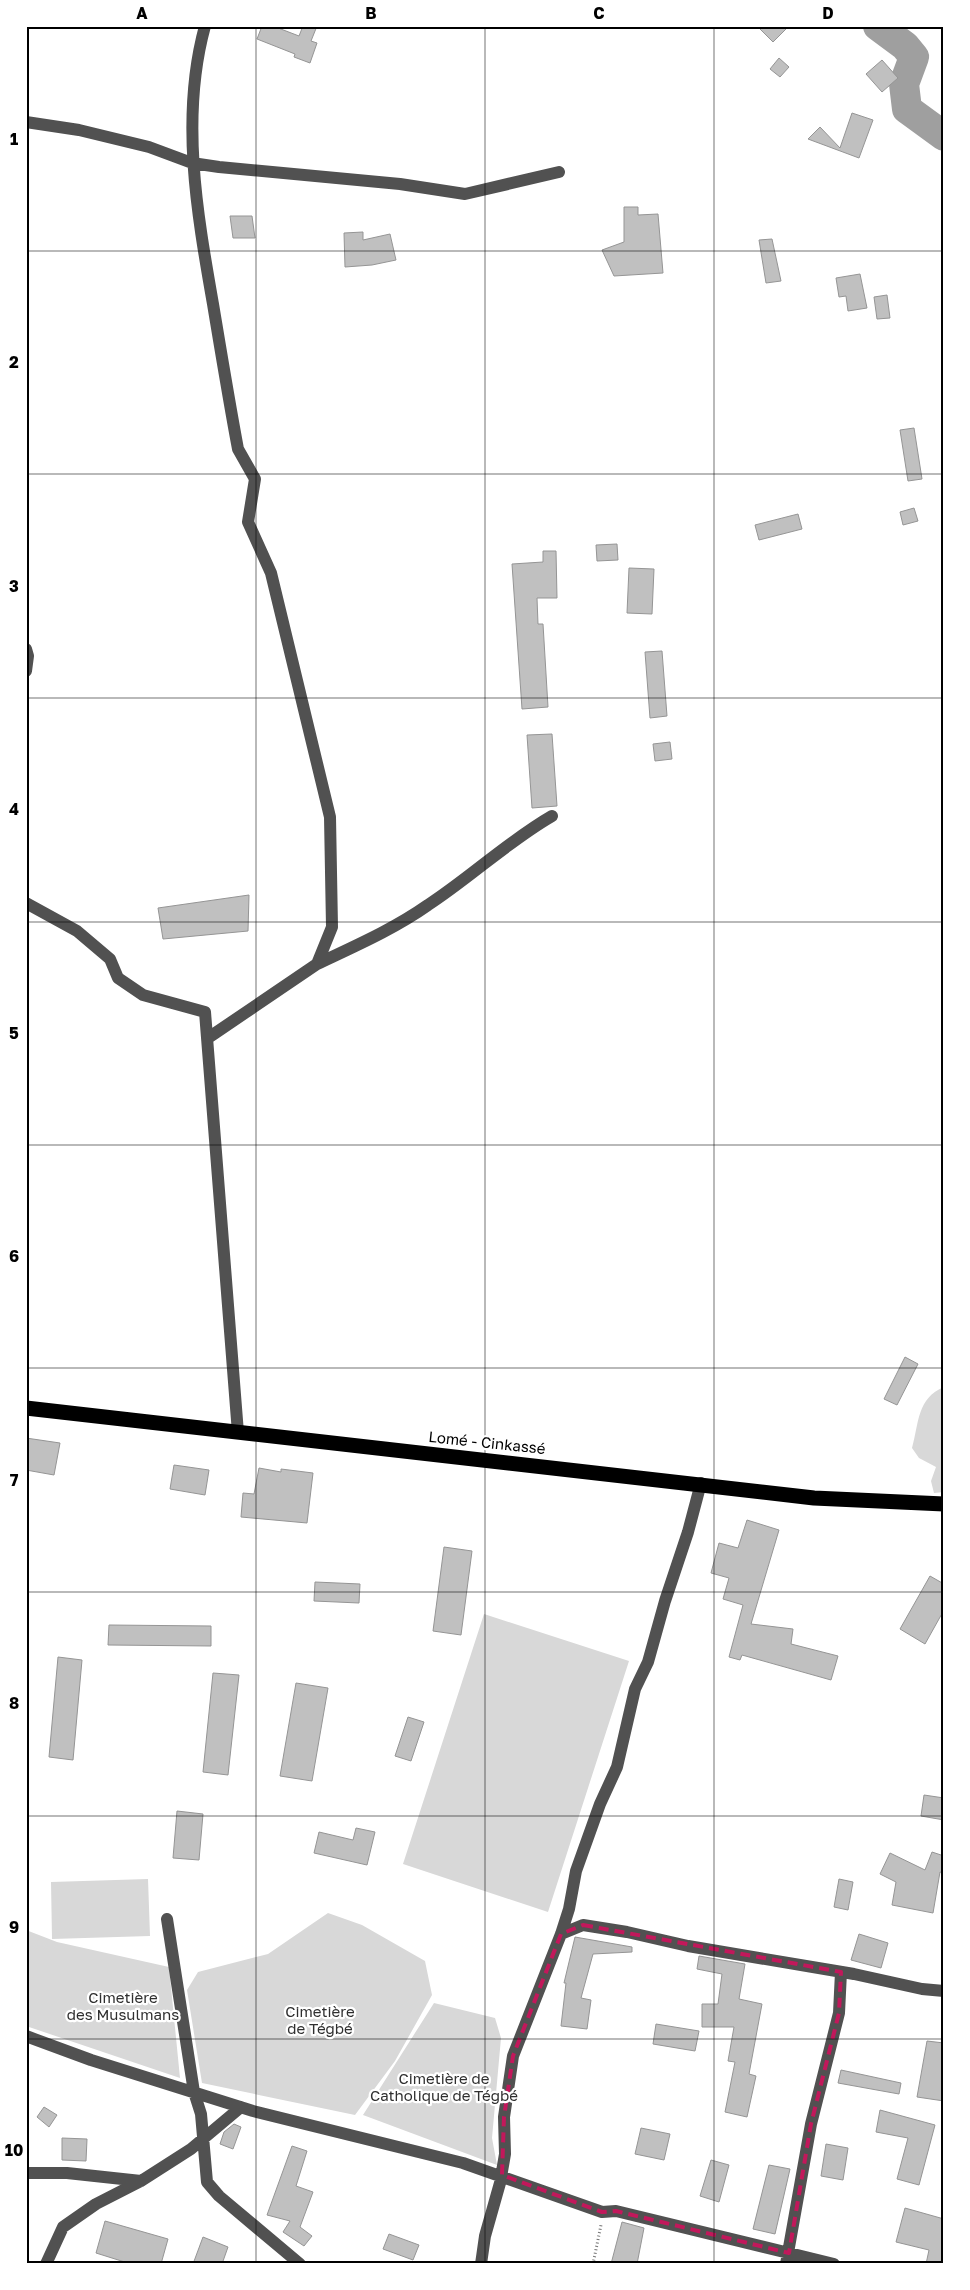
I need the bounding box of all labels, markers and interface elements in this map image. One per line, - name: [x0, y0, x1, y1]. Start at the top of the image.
- text: A: [136, 3, 148, 23]
- text: B: [365, 3, 377, 23]
- text: C: [593, 3, 605, 23]
- text: D: [822, 3, 834, 23]
- text: 1: [10, 129, 18, 149]
- text: 2: [9, 352, 19, 372]
- text: 3: [9, 576, 19, 596]
- text: 4: [9, 799, 19, 819]
- text: 5: [9, 1023, 19, 1043]
- text: 6: [9, 1246, 19, 1266]
- street label: Lomé - Cinkassé: [428, 1427, 547, 1457]
- text: 7: [10, 1470, 19, 1490]
- text: 8: [9, 1693, 19, 1713]
- text: 9: [9, 1917, 19, 1937]
- park label: Cimetière des Musulmans: [67, 1988, 179, 2023]
- park label: Cimetière de Tégbé: [285, 2002, 355, 2037]
- park label: Cimetière de Catholique de Tégbé: [370, 2069, 518, 2104]
- text: 10: [5, 2140, 23, 2160]

